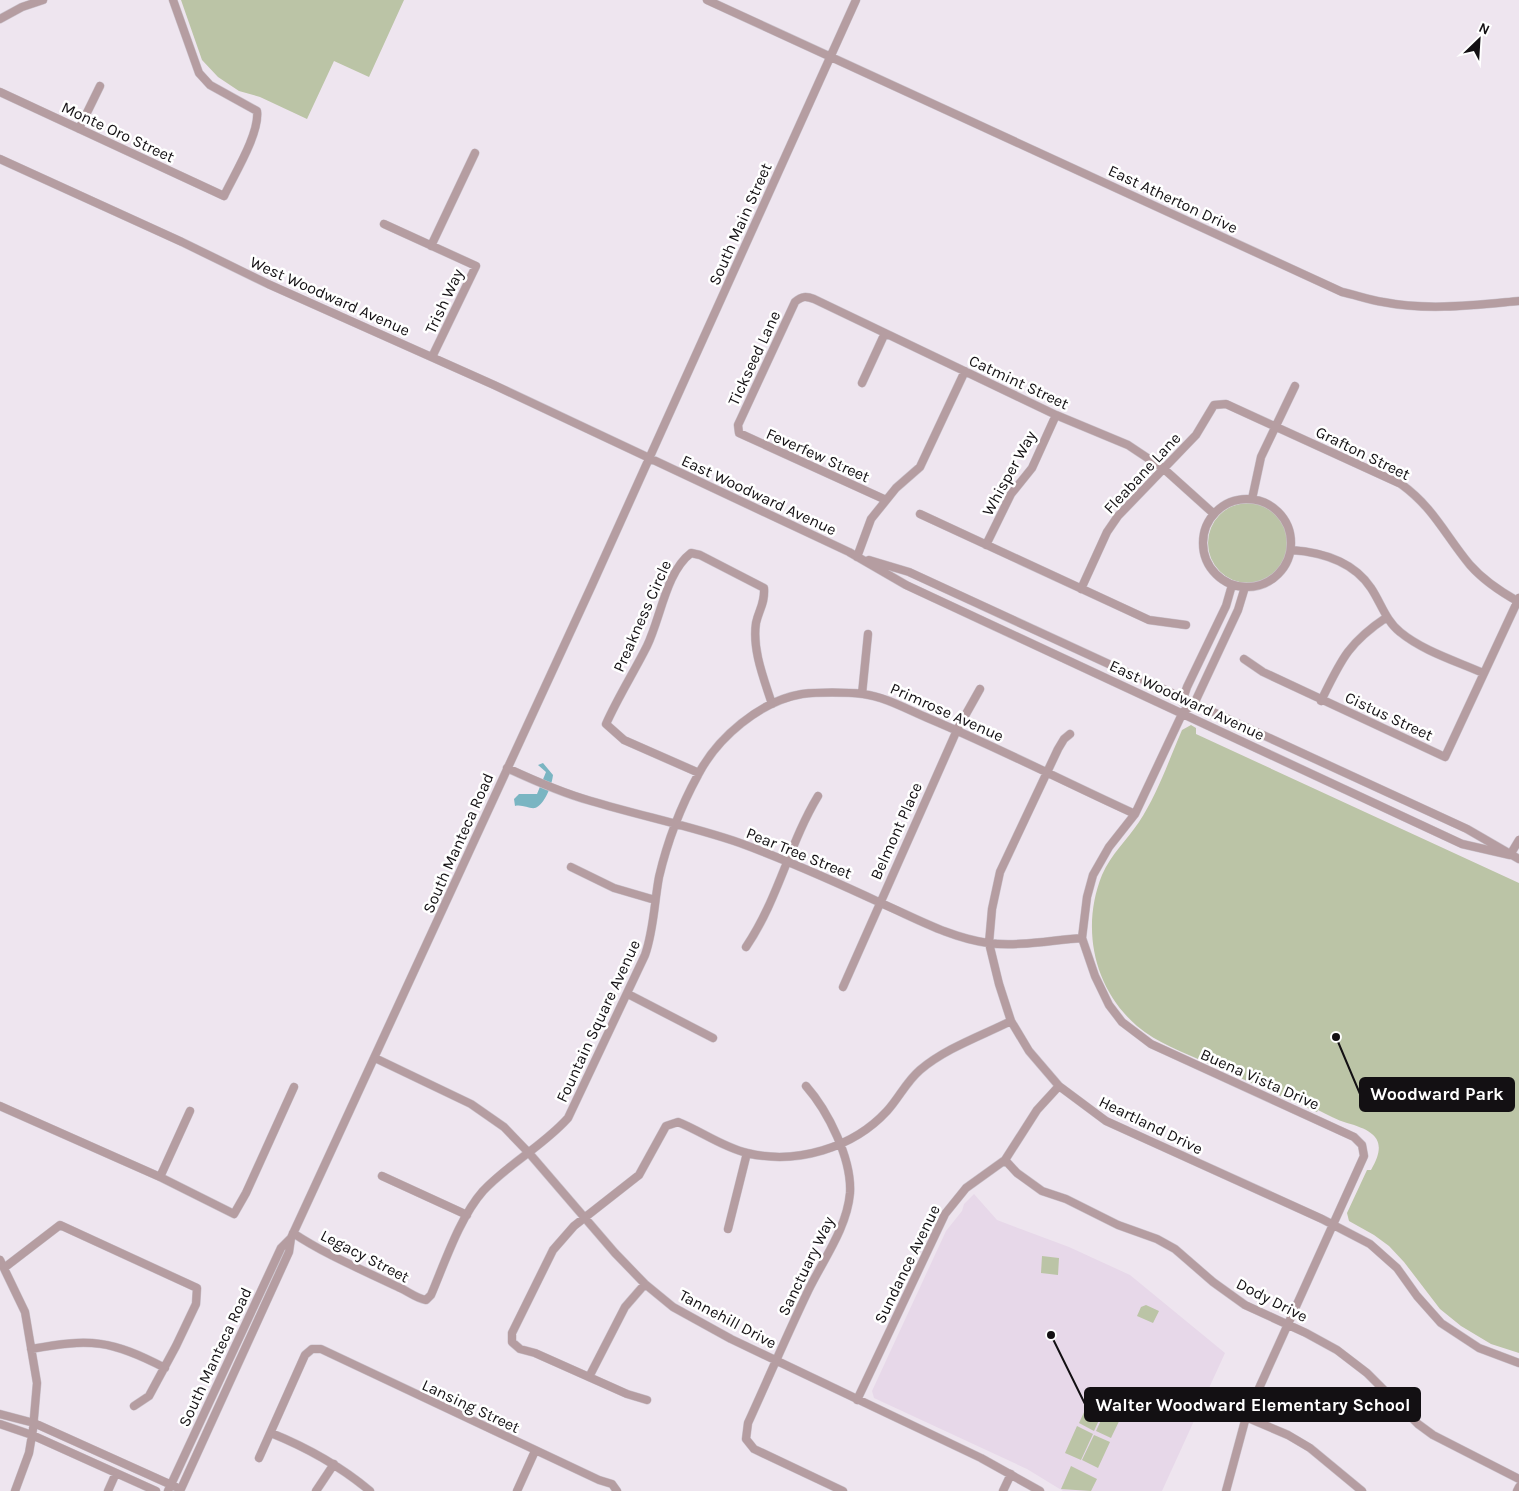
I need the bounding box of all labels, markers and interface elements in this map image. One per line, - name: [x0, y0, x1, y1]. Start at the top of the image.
- north arrow: [1454, 15, 1504, 65]
- text: N: [1476, 19, 1492, 38]
- street label: Monte Oro Street: [58, 97, 178, 167]
- street label: South Main Street: [704, 160, 776, 288]
- street label: East Atherton Drive: [1105, 161, 1241, 237]
- street label: West Woodward Avenue: [247, 252, 413, 340]
- street label: Trish Way: [421, 265, 467, 336]
- street label: Tickseed Lane: [724, 308, 784, 408]
- street label: Catmint Street: [966, 351, 1072, 413]
- street label: Grafton Street: [1313, 422, 1413, 484]
- street label: Feverfew Street: [763, 424, 873, 486]
- street label: Whisper Way: [978, 427, 1040, 519]
- street label: Fleabane Lane: [1100, 428, 1184, 518]
- street label: East Woodward Avenue: [678, 451, 840, 539]
- street label: Preakness Circle: [609, 557, 675, 675]
- street label: East Woodward Avenue: [1106, 656, 1268, 744]
- street label: Primrose Avenue: [887, 679, 1007, 745]
- street label: Cistus Street: [1342, 687, 1436, 745]
- street label: South Manteca Road: [419, 770, 497, 916]
- street label: Belmont Place: [866, 779, 926, 883]
- street label: Pear Tree Street: [743, 823, 855, 883]
- street label: Fountain Square Avenue: [552, 937, 644, 1105]
- street label: Buena Vista Drive: [1198, 1044, 1322, 1114]
- callout: Woodward Park: [1360, 1078, 1514, 1111]
- text: Woodward Park: [1370, 1083, 1504, 1105]
- street label: Heartland Drive: [1096, 1092, 1206, 1158]
- street label: Sundance Avenue: [870, 1201, 944, 1327]
- street label: Sanctuary Way: [774, 1213, 838, 1319]
- street label: Legacy Street: [317, 1226, 413, 1286]
- street label: Dody Drive: [1233, 1274, 1311, 1326]
- street label: South Manteca Road: [174, 1284, 256, 1430]
- street label: Tannehill Drive: [676, 1285, 780, 1353]
- street label: Lansing Street: [419, 1375, 523, 1437]
- callout: Walter Woodward Elementary School: [1085, 1388, 1420, 1421]
- text: Walter Woodward Elementary School: [1096, 1394, 1410, 1416]

